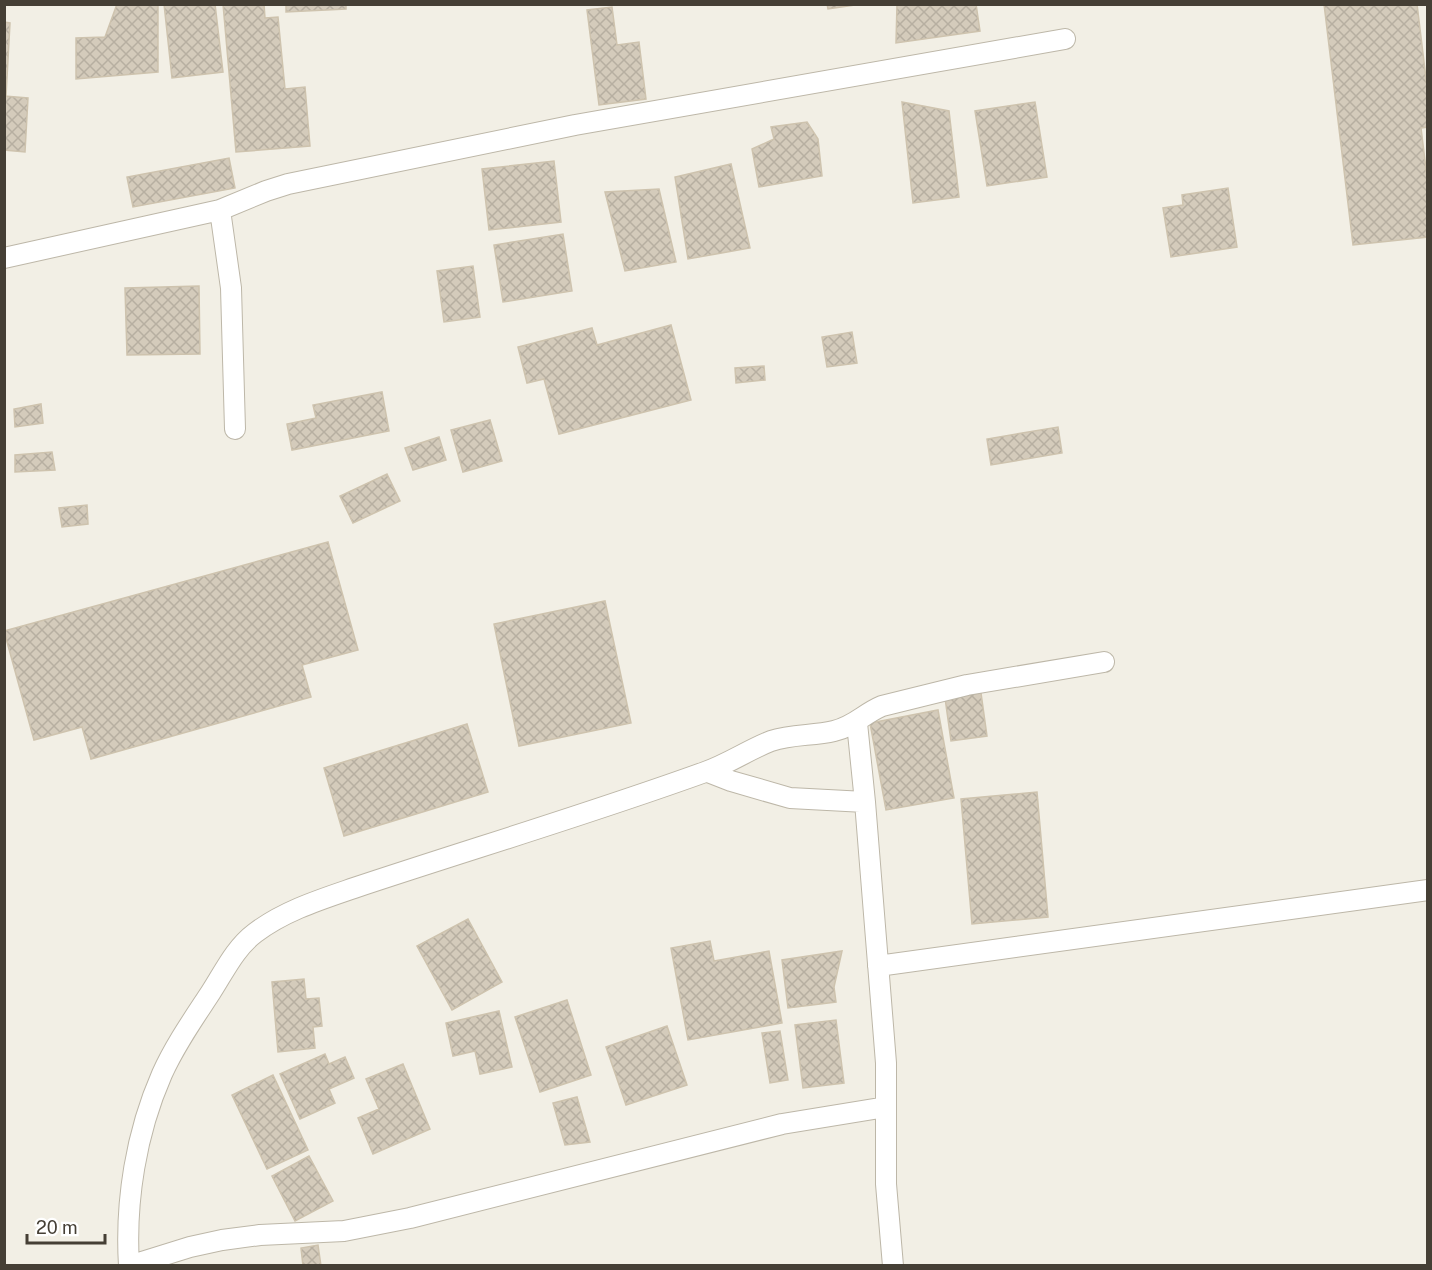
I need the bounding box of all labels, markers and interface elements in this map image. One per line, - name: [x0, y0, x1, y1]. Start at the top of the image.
- scale bar: [27, 1207, 105, 1245]
- text: 20 m: [36, 1217, 78, 1238]

